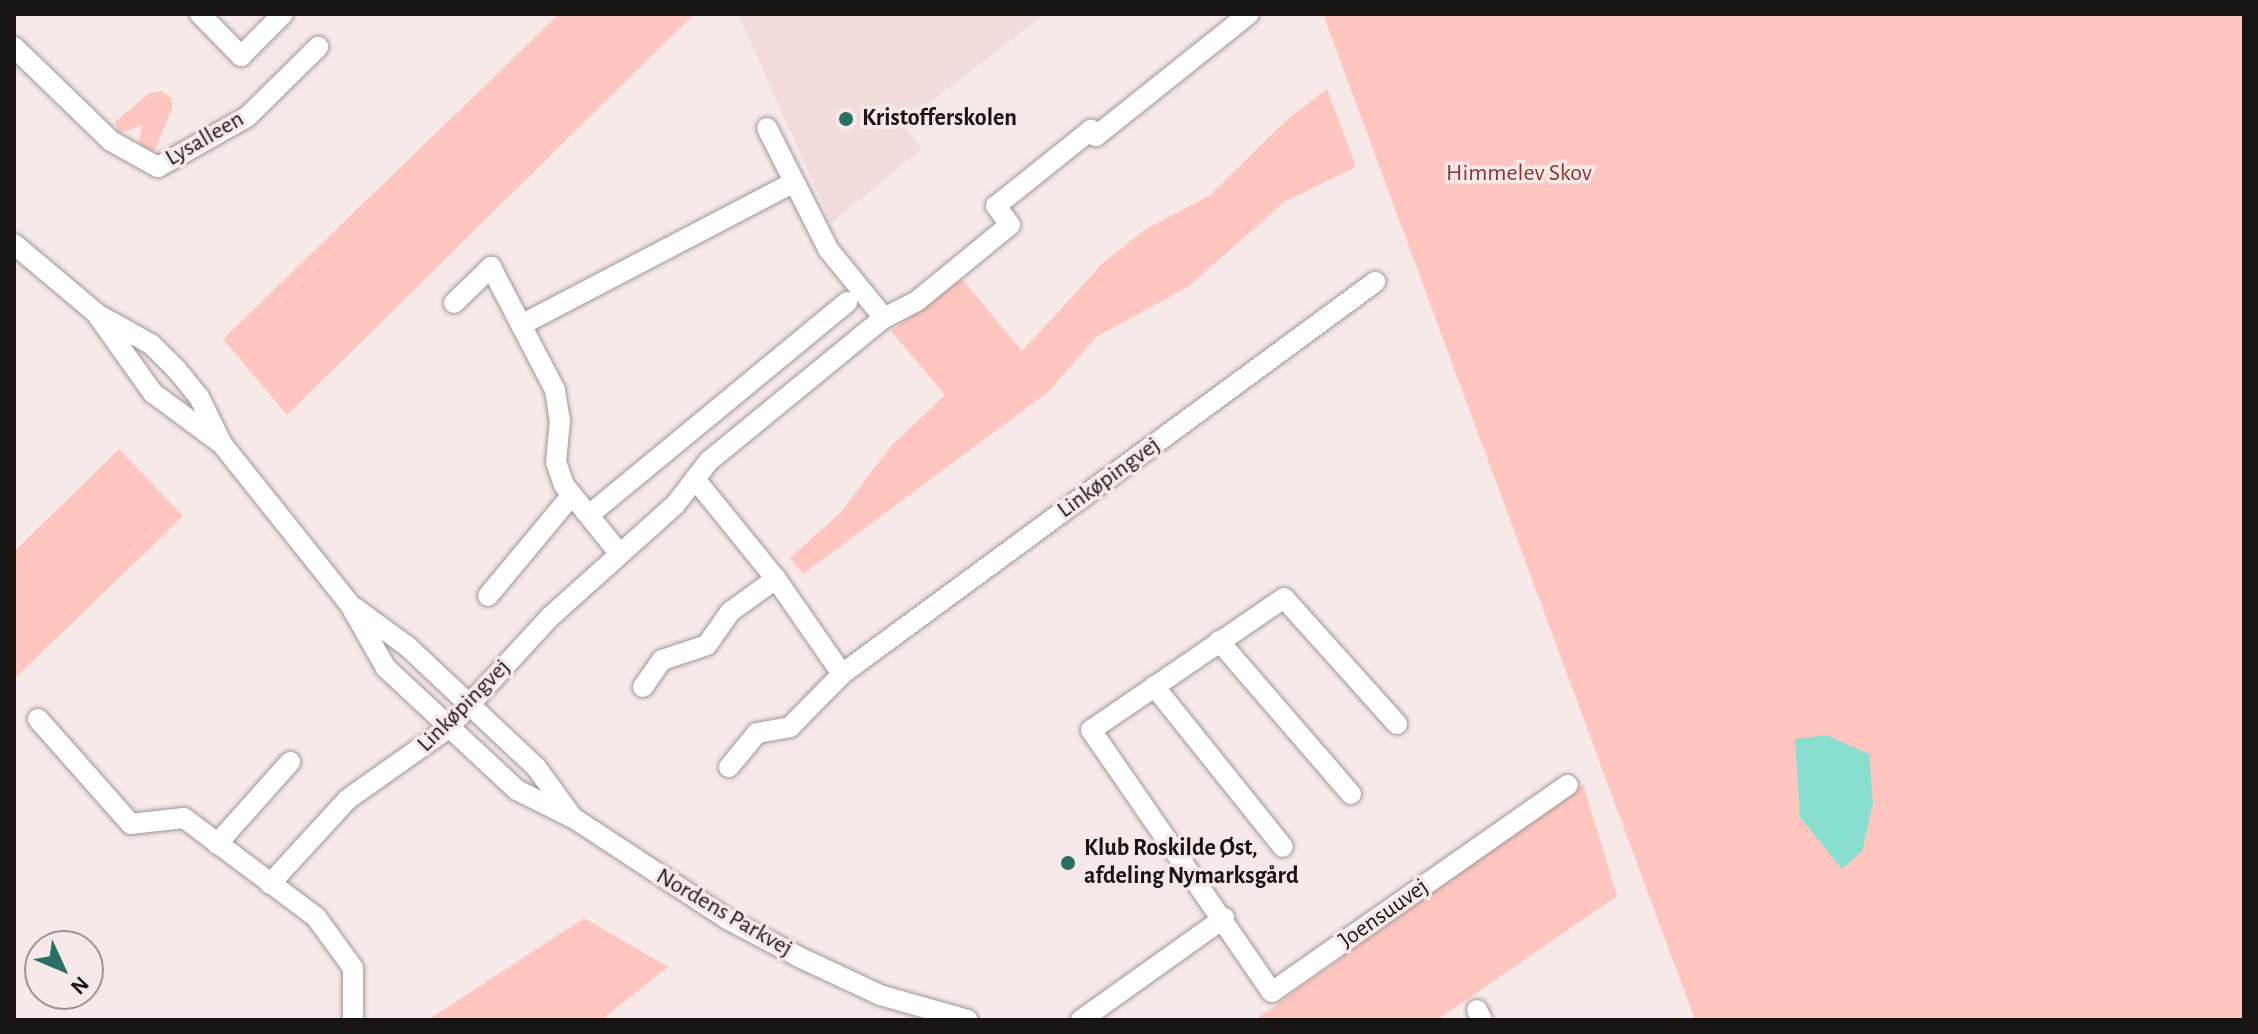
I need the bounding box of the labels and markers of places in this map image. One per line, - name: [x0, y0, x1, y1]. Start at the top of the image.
- place label: Kristofferskolen: [862, 105, 1017, 133]
- marker: Kristofferskolen: [837, 110, 855, 128]
- place label: Klub Roskilde Øst, afdeling Nymarksgård: [1084, 835, 1299, 891]
- marker: Klub Roskilde Øst, afdeling Nymarksgård: [1059, 854, 1077, 872]

